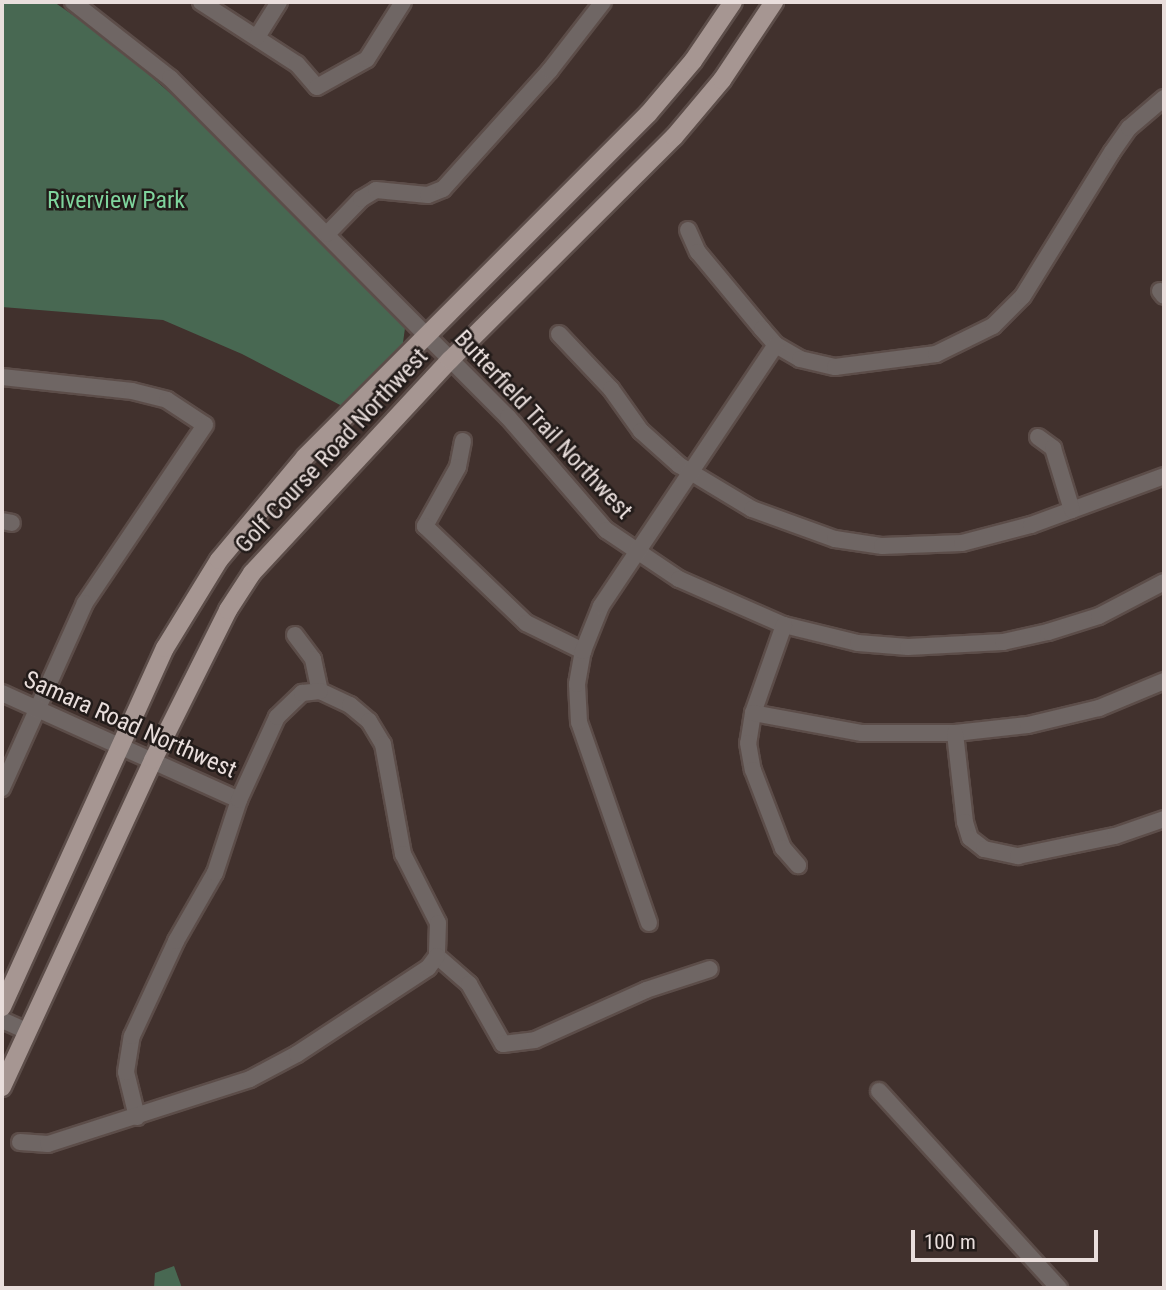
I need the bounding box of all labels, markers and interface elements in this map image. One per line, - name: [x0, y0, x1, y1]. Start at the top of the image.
- park label: Riverview Park: [47, 187, 185, 215]
- street label: Butterfield Trail Northwest: [448, 324, 638, 526]
- street label: Golf Course Road Northwest: [230, 343, 434, 559]
- street label: Samara Road Northwest: [19, 665, 241, 785]
- scale bar: [914, 1216, 1101, 1260]
- text: 100 m: [924, 1230, 976, 1254]

